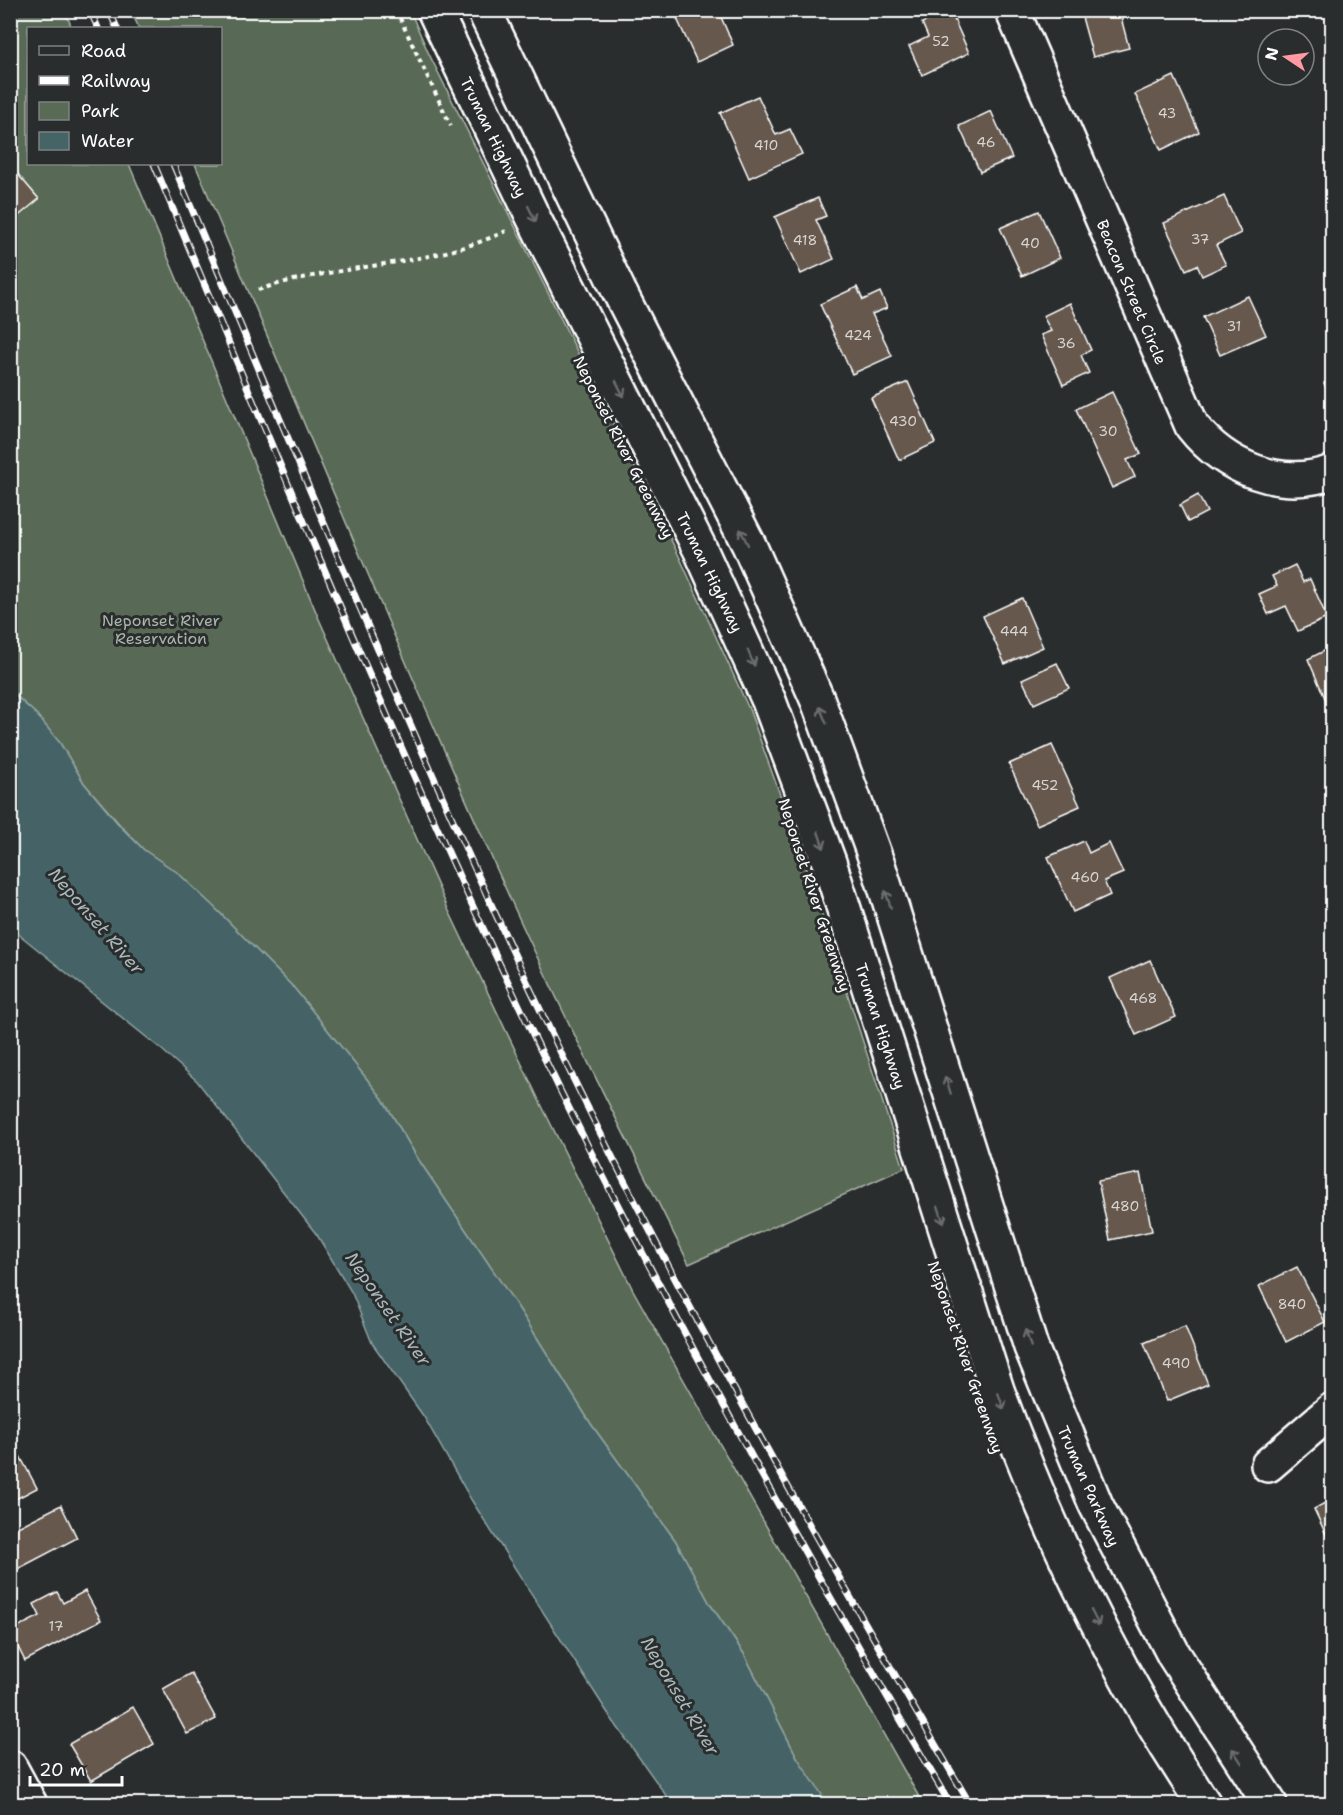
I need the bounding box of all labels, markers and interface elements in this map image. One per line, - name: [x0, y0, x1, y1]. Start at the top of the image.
- legend: [27, 27, 222, 165]
- north arrow: [1256, 27, 1316, 87]
- house number: 52: [932, 32, 950, 50]
- text: Road: [81, 39, 126, 63]
- text: N: [1260, 45, 1284, 62]
- text: Railway: [81, 69, 151, 93]
- street label: Truman Highway: [455, 74, 532, 201]
- text: Park: [81, 99, 120, 123]
- house number: 43: [1158, 104, 1176, 122]
- text: Water: [81, 129, 134, 153]
- house number: 46: [976, 133, 996, 151]
- house number: 410: [754, 136, 778, 154]
- one-way arrow: [527, 205, 539, 223]
- street label: Beacon Street Circle: [1092, 217, 1172, 368]
- house number: 37: [1191, 230, 1209, 248]
- house number: 418: [793, 231, 817, 249]
- house number: 40: [1020, 234, 1040, 252]
- house number: 31: [1227, 317, 1241, 335]
- house number: 424: [844, 326, 872, 344]
- house number: 36: [1056, 334, 1076, 352]
- street label: Neponset River Greenway: [568, 352, 679, 542]
- one-way arrow: [614, 379, 626, 397]
- house number: 430: [889, 412, 917, 430]
- house number: 30: [1098, 422, 1118, 440]
- street label: Truman Highway: [671, 509, 748, 636]
- one-way arrow: [738, 528, 750, 546]
- park label: Neponset River Reservation: [102, 610, 220, 649]
- house number: 444: [1000, 622, 1029, 640]
- one-way arrow: [746, 649, 757, 667]
- one-way arrow: [817, 706, 828, 725]
- house number: 452: [1031, 776, 1059, 794]
- street label: Neponset River Greenway: [773, 796, 856, 995]
- one-way arrow: [817, 830, 828, 849]
- water label: Neponset River: [43, 862, 149, 980]
- house number: 460: [1071, 868, 1099, 886]
- one-way arrow: [882, 890, 893, 909]
- street label: Truman Highway: [850, 960, 911, 1092]
- house number: 468: [1129, 989, 1157, 1007]
- one-way arrow: [942, 1076, 953, 1095]
- house number: 480: [1111, 1197, 1139, 1215]
- one-way arrow: [937, 1205, 948, 1224]
- water label: Neponset River: [340, 1247, 437, 1371]
- street label: Neponset River Greenway: [923, 1258, 1008, 1456]
- house number: 840: [1278, 1295, 1306, 1313]
- one-way arrow: [1022, 1329, 1033, 1348]
- house number: 490: [1162, 1354, 1190, 1372]
- one-way arrow: [997, 1391, 1008, 1410]
- street label: Truman Parkway: [1052, 1422, 1125, 1550]
- one-way arrow: [1090, 1609, 1102, 1627]
- house number: 17: [49, 1617, 63, 1635]
- water label: Neponset River: [635, 1632, 725, 1760]
- one-way arrow: [1231, 1748, 1243, 1765]
- scale bar: [30, 1749, 122, 1787]
- text: 20 m: [39, 1758, 85, 1782]

